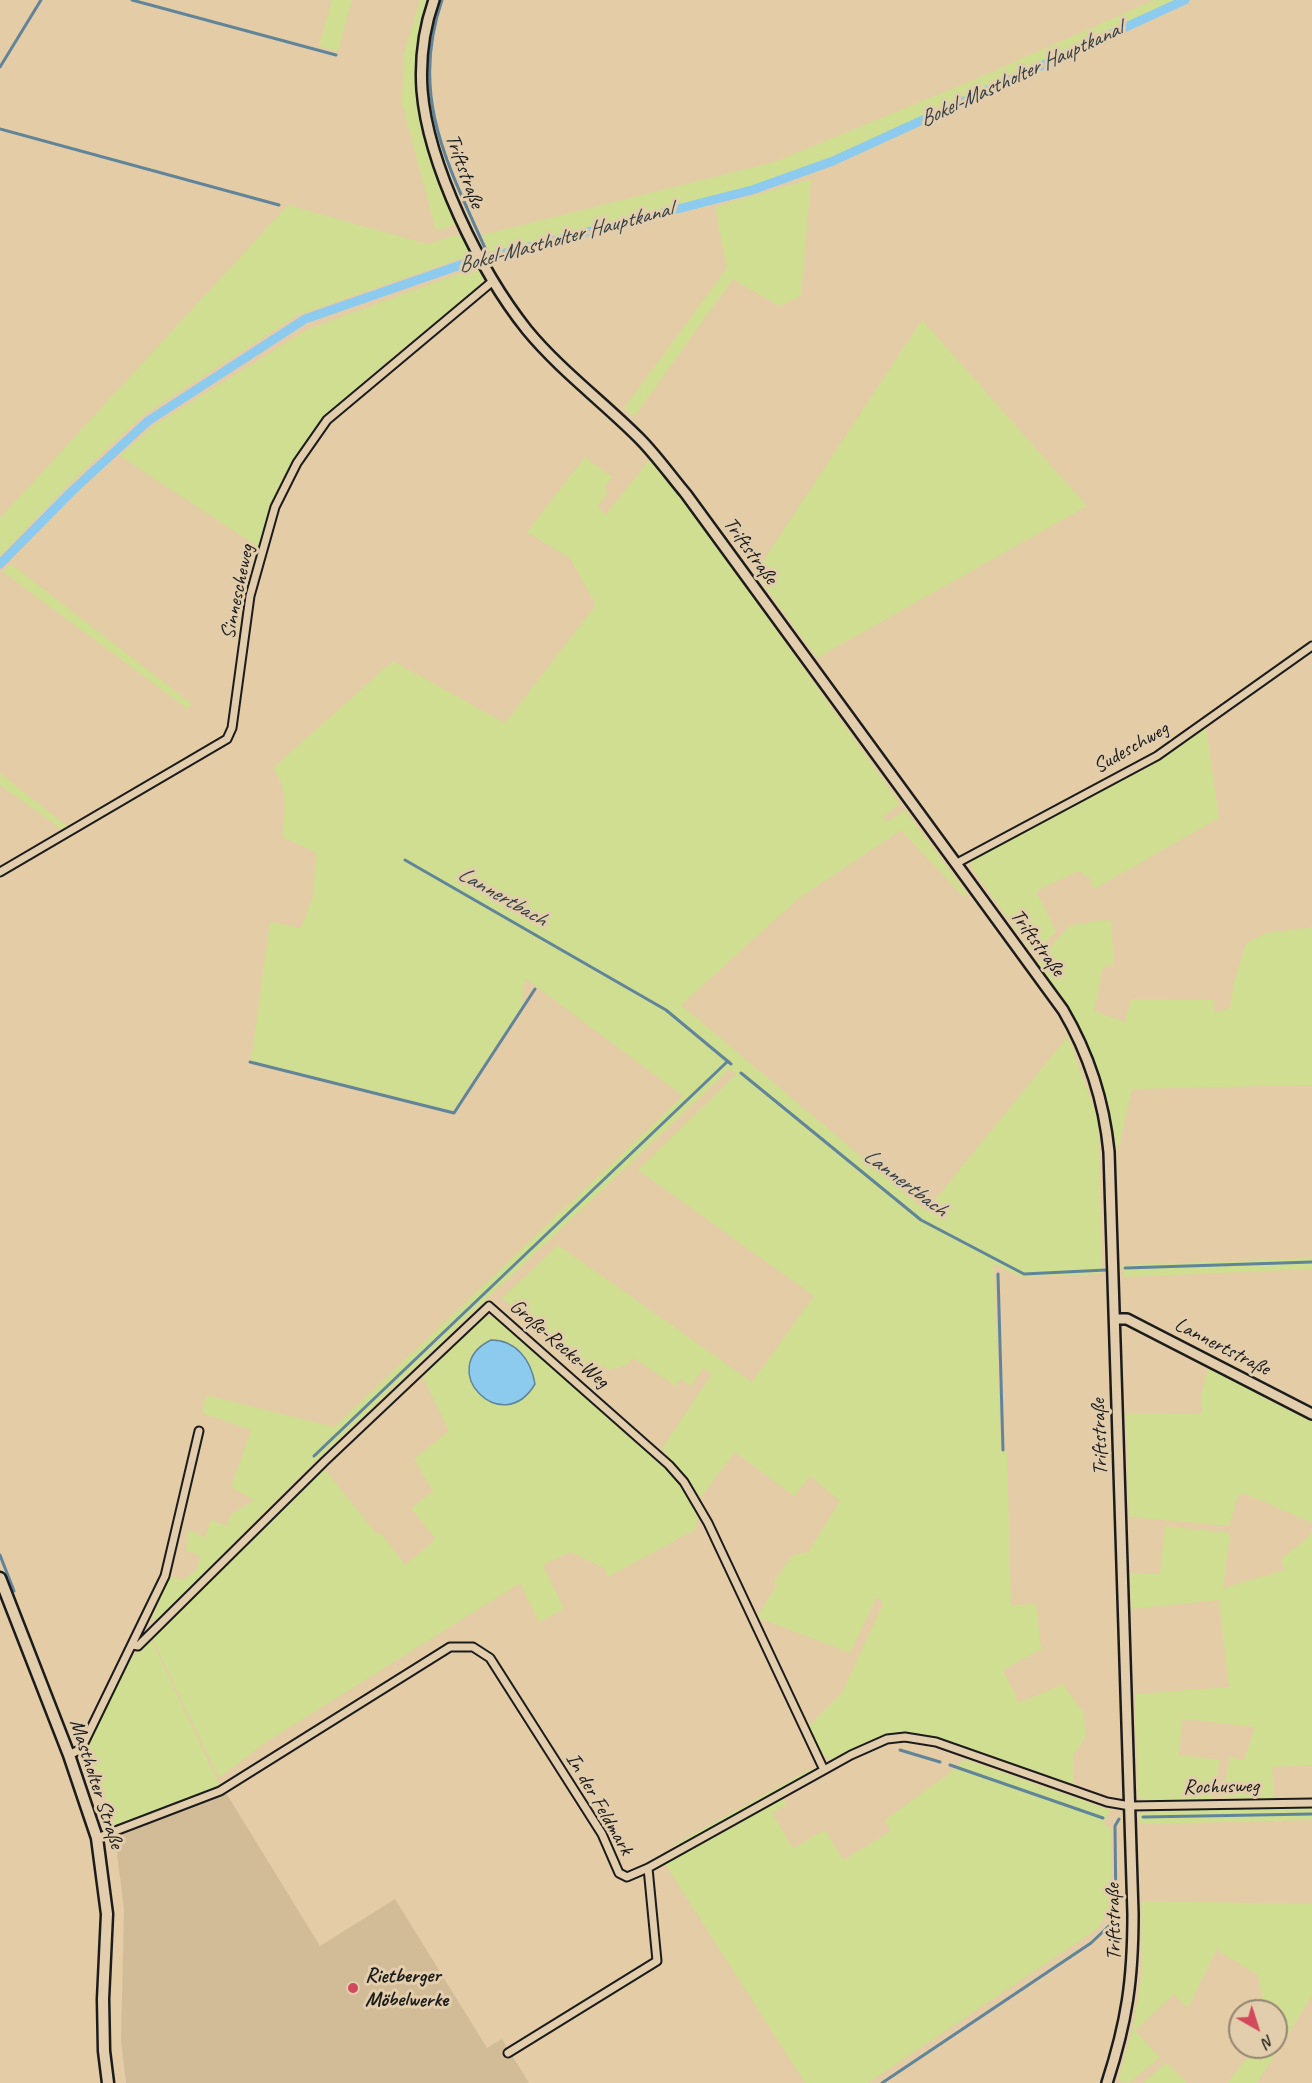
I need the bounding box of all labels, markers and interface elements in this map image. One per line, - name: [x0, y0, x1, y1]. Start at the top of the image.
- water label: Bokel-Mastholter Hauptkanal: [915, 16, 1127, 134]
- street label: Triftstraße: [439, 130, 489, 212]
- water label: Bokel-Mastholter Hauptkanal: [455, 197, 675, 279]
- street label: Triftstraße: [717, 512, 783, 590]
- street label: Sinnescheweg: [216, 542, 260, 642]
- street label: Sudeschweg: [1089, 716, 1173, 780]
- water label: Lannertbach: [453, 861, 551, 933]
- street label: Triftstraße: [1004, 904, 1070, 982]
- water label: Lannertbach: [858, 1143, 952, 1223]
- street label: Große-Recke-Weg: [504, 1294, 614, 1394]
- street label: Lannertstraße: [1170, 1312, 1274, 1382]
- street label: Triftstraße: [1086, 1398, 1114, 1476]
- street label: Mastholter Straße: [63, 1716, 129, 1852]
- street label: In der Feldmark: [560, 1748, 638, 1860]
- street label: Rochusweg: [1183, 1774, 1259, 1800]
- street label: Triftstraße: [1101, 1883, 1127, 1961]
- place label: Rietberger Möbelwerke: [365, 1963, 448, 2013]
- marker: Rietberger Möbelwerke: [346, 1981, 360, 1995]
- north arrow: [1228, 1999, 1288, 2059]
- text: N: [1258, 2031, 1278, 2052]

